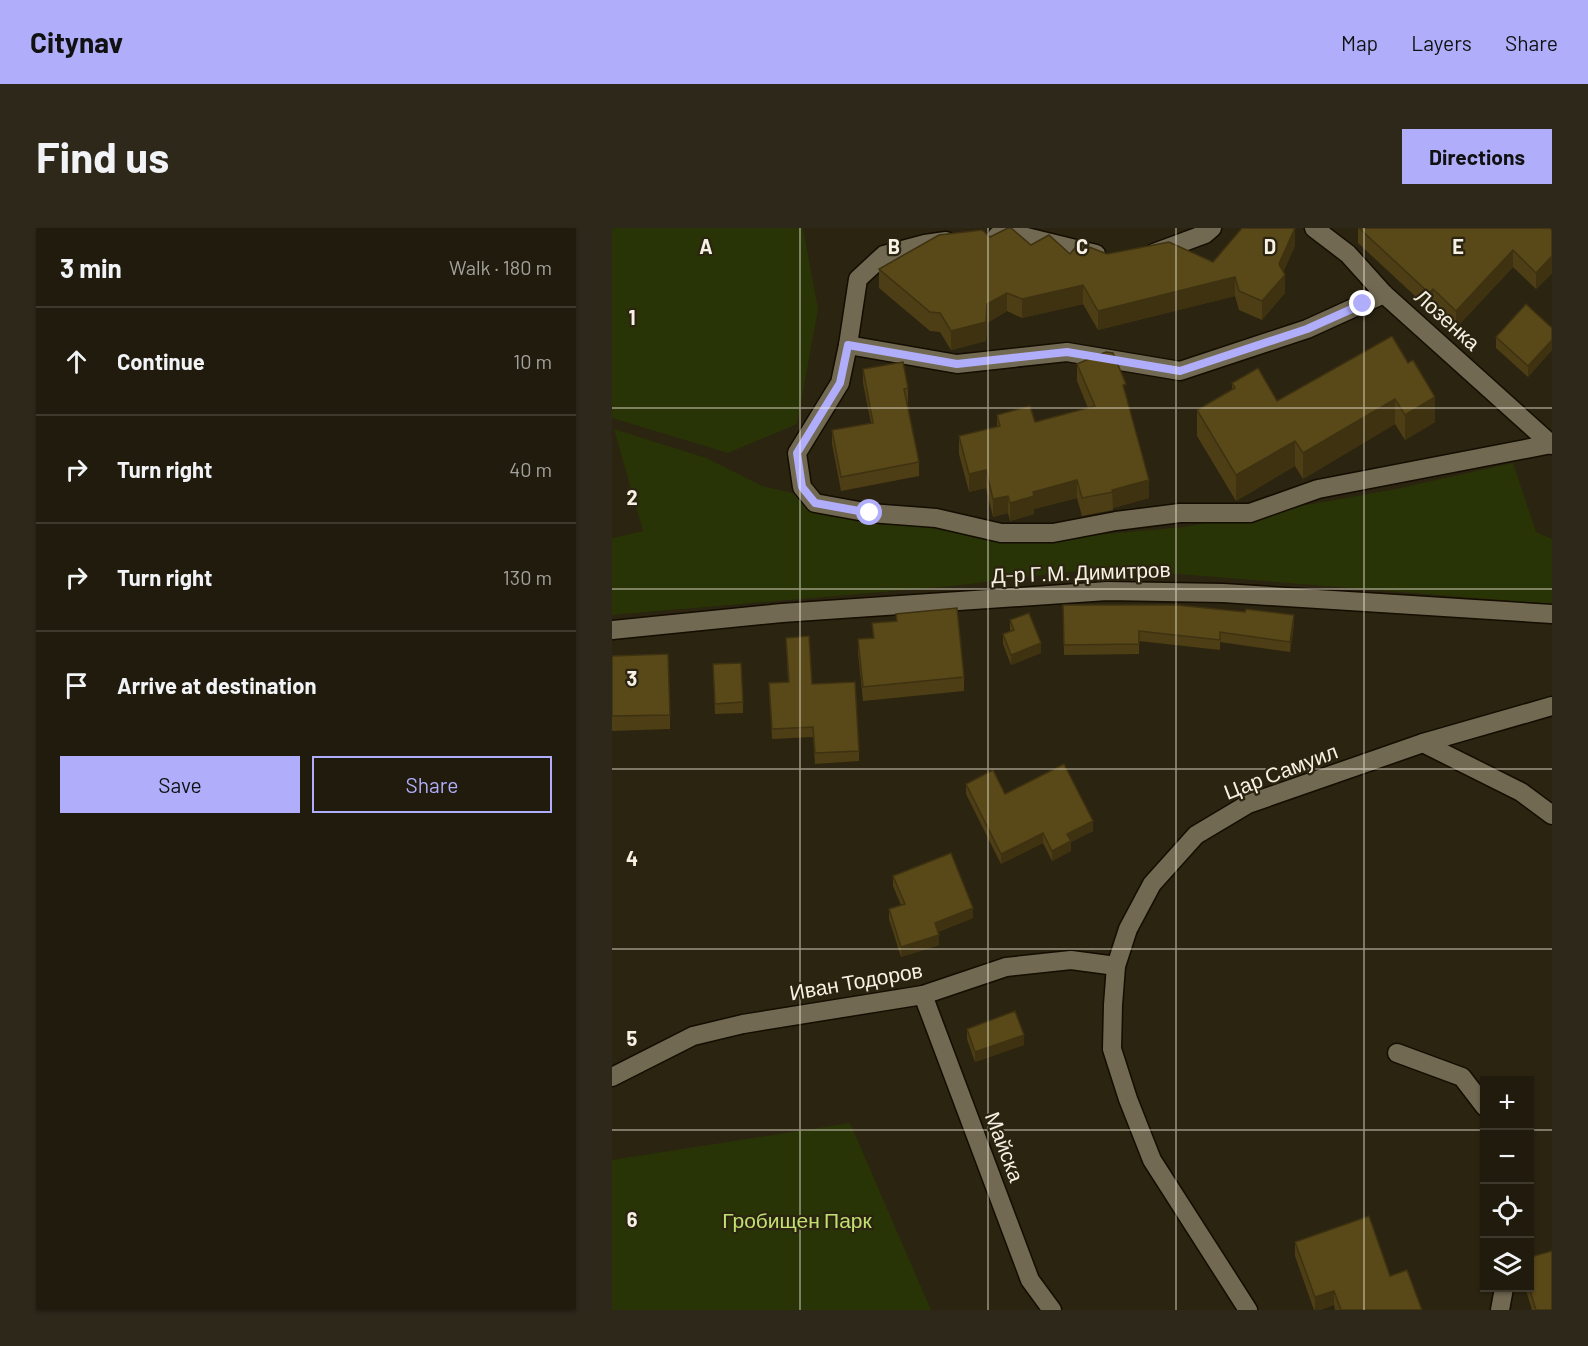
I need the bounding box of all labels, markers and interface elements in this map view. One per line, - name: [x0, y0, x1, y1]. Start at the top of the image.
- text: Citynav: [30, 25, 123, 59]
- text: Map: [1341, 30, 1378, 55]
- text: Layers: [1411, 30, 1472, 55]
- text: Share: [1505, 30, 1558, 55]
- button: Directions: [1402, 129, 1552, 184]
- text: Find us: [36, 131, 169, 181]
- text: A: [699, 234, 713, 258]
- text: B: [888, 234, 900, 258]
- text: C: [1076, 234, 1088, 258]
- text: D: [1264, 234, 1276, 258]
- text: E: [1452, 234, 1464, 258]
- text: 3 min: [60, 252, 122, 283]
- text: Walk · 180 m: [449, 255, 552, 279]
- street label: Лозенка: [1410, 283, 1486, 355]
- route end: [1349, 290, 1375, 316]
- text: 1: [628, 305, 636, 329]
- icon: ahead: [60, 345, 93, 378]
- text: Continue: [117, 348, 205, 374]
- text: 10 m: [513, 349, 552, 373]
- icon: right: [60, 453, 93, 486]
- text: Turn right: [117, 456, 212, 482]
- text: 40 m: [509, 457, 552, 481]
- text: 2: [626, 485, 638, 509]
- route start: [856, 499, 882, 525]
- street label: Д-р Г.М. Димитров: [991, 556, 1171, 587]
- icon: right: [60, 561, 93, 594]
- text: Turn right: [117, 564, 212, 590]
- text: 130 m: [503, 565, 552, 589]
- text: 3: [627, 666, 637, 690]
- icon: arrive: [60, 669, 93, 702]
- text: Arrive at destination: [117, 672, 316, 698]
- street label: Цар Самуил: [1220, 737, 1341, 804]
- button: Save: [60, 756, 300, 813]
- button: Share: [312, 756, 552, 813]
- text: 4: [626, 846, 638, 870]
- street label: Иван Тодоров: [787, 957, 924, 1004]
- text: 5: [627, 1026, 638, 1050]
- map controls: [1480, 1076, 1534, 1292]
- button: +: [1480, 1076, 1534, 1130]
- street label: Майска: [981, 1108, 1030, 1185]
- button: −: [1480, 1130, 1534, 1184]
- button: locate: [1480, 1184, 1534, 1238]
- text: 6: [627, 1207, 638, 1231]
- park label: Гробищен Парк: [722, 1207, 873, 1232]
- button: layers: [1480, 1238, 1534, 1292]

